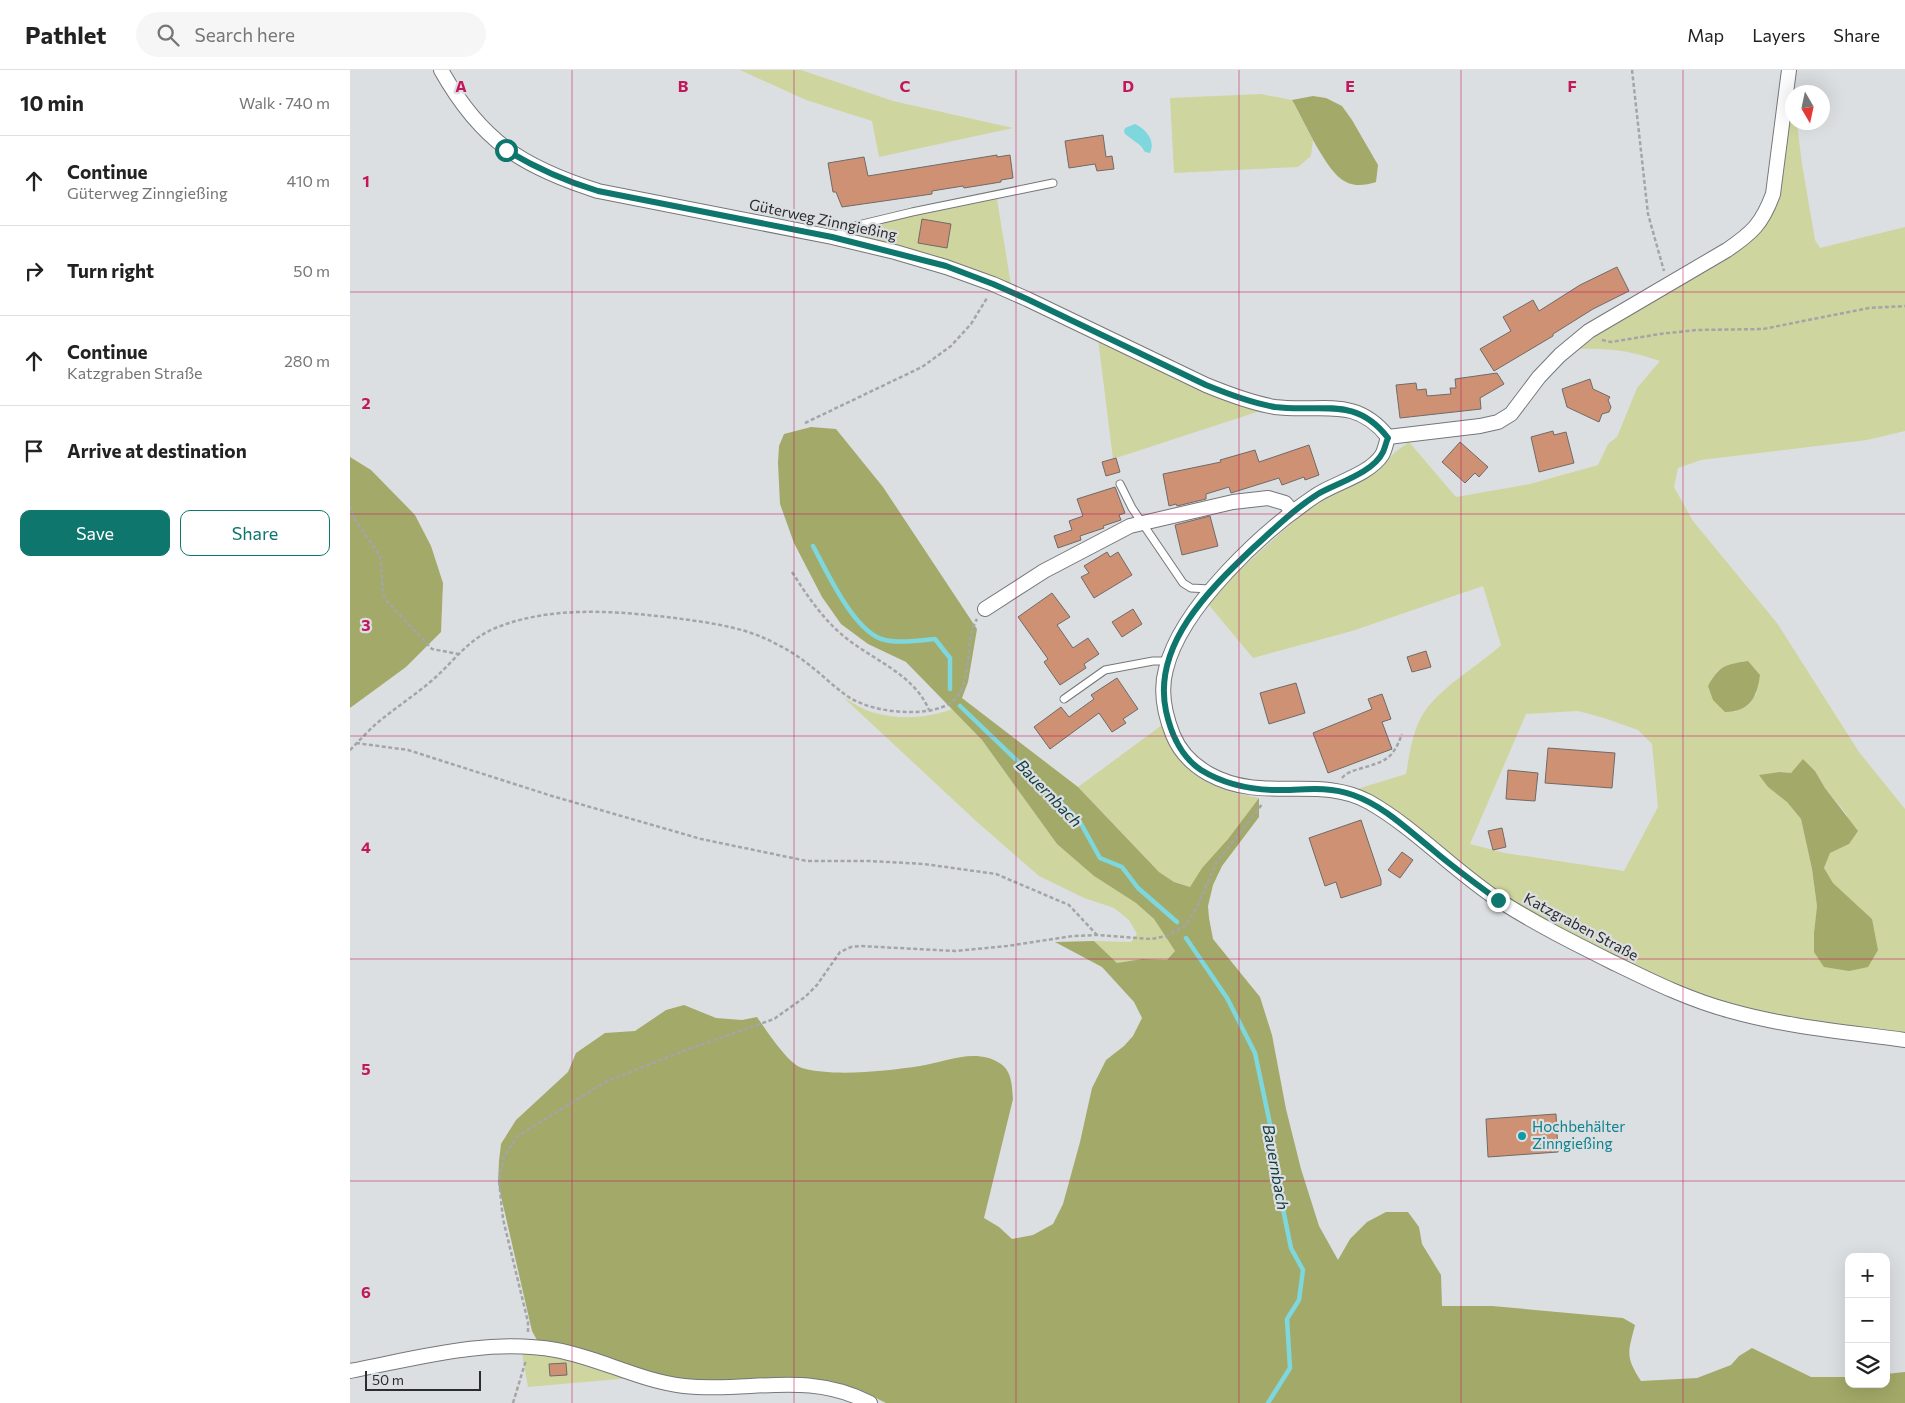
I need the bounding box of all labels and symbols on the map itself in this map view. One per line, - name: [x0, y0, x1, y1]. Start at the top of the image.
- text: A: [455, 76, 467, 95]
- text: B: [678, 76, 689, 95]
- text: C: [900, 76, 911, 95]
- text: D: [1122, 76, 1134, 95]
- text: E: [1345, 76, 1355, 95]
- text: F: [1567, 76, 1577, 95]
- north arrow: [1785, 85, 1830, 130]
- route start: [495, 139, 518, 162]
- text: 1: [362, 171, 370, 190]
- street label: Güterweg Zinngießing: [748, 195, 899, 243]
- text: 2: [361, 393, 371, 412]
- text: 3: [361, 615, 371, 634]
- water label: Bauernbach: [1012, 755, 1086, 830]
- text: 4: [361, 837, 371, 856]
- street label: Katzgraben Straße: [1521, 888, 1642, 964]
- route end: [1487, 889, 1510, 912]
- text: 5: [361, 1059, 371, 1078]
- place label: Hochbehälter Zinngießing: [1532, 1117, 1625, 1152]
- water label: Bauernbach: [1260, 1123, 1293, 1211]
- marker: Hochbehälter Zinngießing: [1516, 1130, 1528, 1142]
- text: 6: [361, 1282, 371, 1301]
- scale bar: [365, 1368, 481, 1391]

